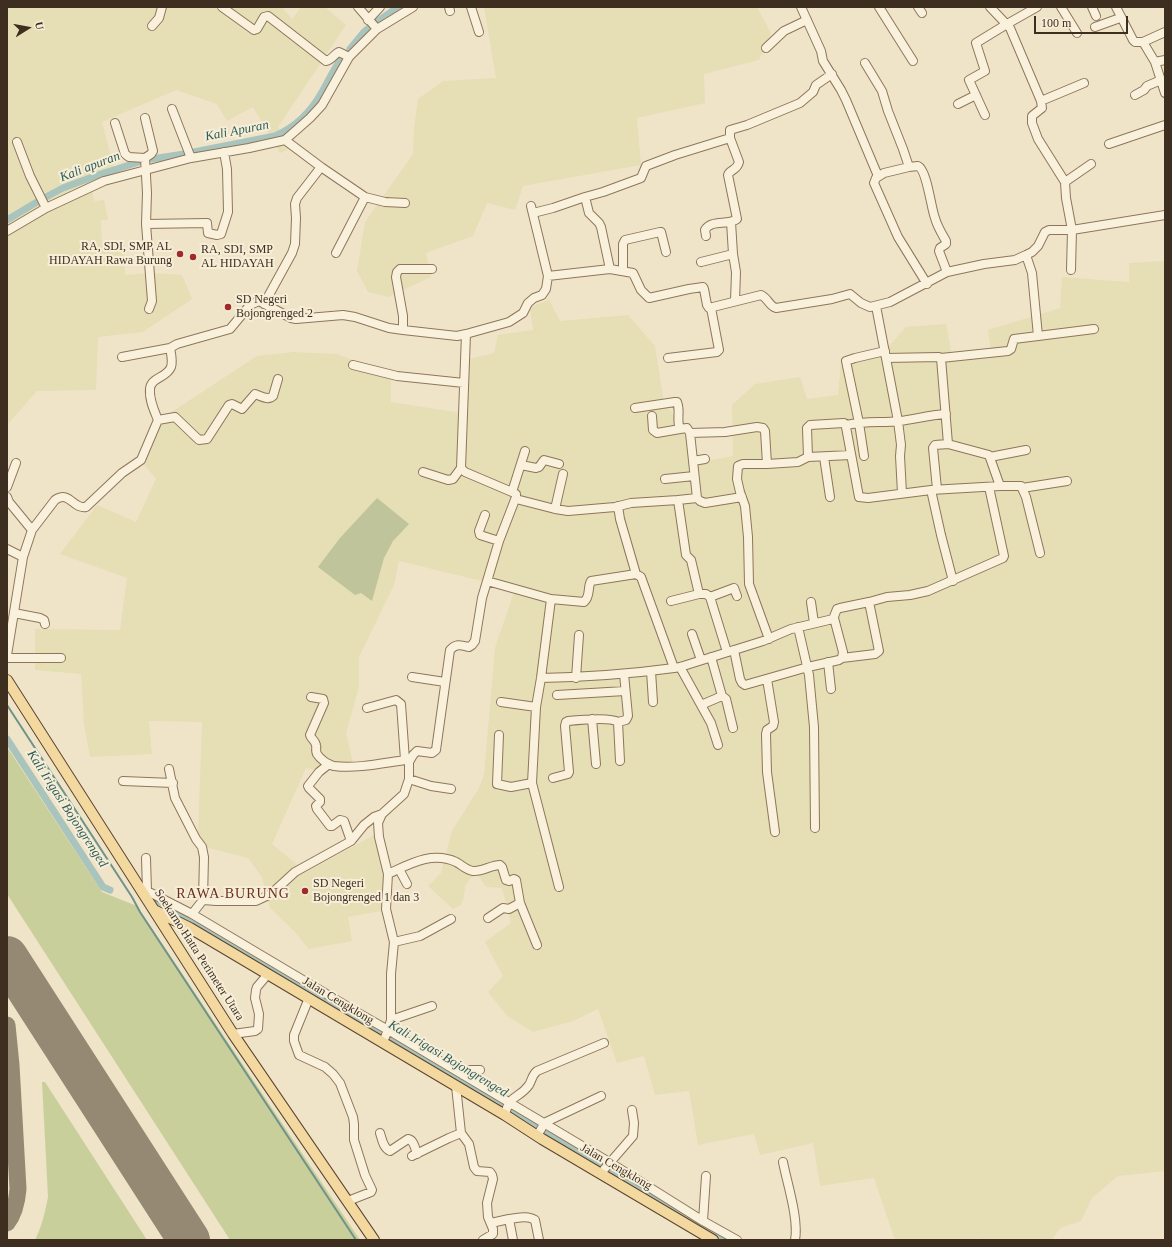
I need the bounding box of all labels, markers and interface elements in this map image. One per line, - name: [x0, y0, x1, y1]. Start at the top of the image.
- north arrow: [8, 8, 48, 48]
- scale bar: [1036, 8, 1130, 34]
- text: 100 m: [1041, 16, 1071, 30]
- text: U: [33, 21, 46, 31]
- water label: Kali Apuran: [204, 117, 270, 145]
- water label: Kali apuran: [58, 148, 122, 186]
- place label: RA, SDI, SMP AL HIDAYAH Rawa Burung: [49, 240, 172, 268]
- place label: RA, SDI, SMP AL HIDAYAH: [201, 243, 274, 271]
- marker: RA, SDI, SMP AL HIDAYAH Rawa Burung: [175, 249, 185, 259]
- marker: RA, SDI, SMP AL HIDAYAH: [188, 252, 198, 262]
- place label: SD Negeri Bojongrenged 2: [236, 293, 313, 321]
- marker: SD Negeri Bojongrenged 2: [223, 302, 233, 312]
- water label: Kali Irigasi Bojongrenged: [23, 747, 111, 871]
- place label: SD Negeri Bojongrenged 1 dan 3: [313, 877, 419, 905]
- district label: RAWA BURUNG: [176, 886, 290, 902]
- marker: SD Negeri Bojongrenged 1 dan 3: [300, 886, 310, 896]
- street label: Soekarno Hatta Perimeter Utara: [151, 887, 247, 1023]
- street label: Jalan Cengklong: [300, 974, 376, 1028]
- water label: Kali Irigasi Bojongrenged: [385, 1017, 511, 1101]
- street label: Jalan Cengklong: [578, 1141, 654, 1193]

